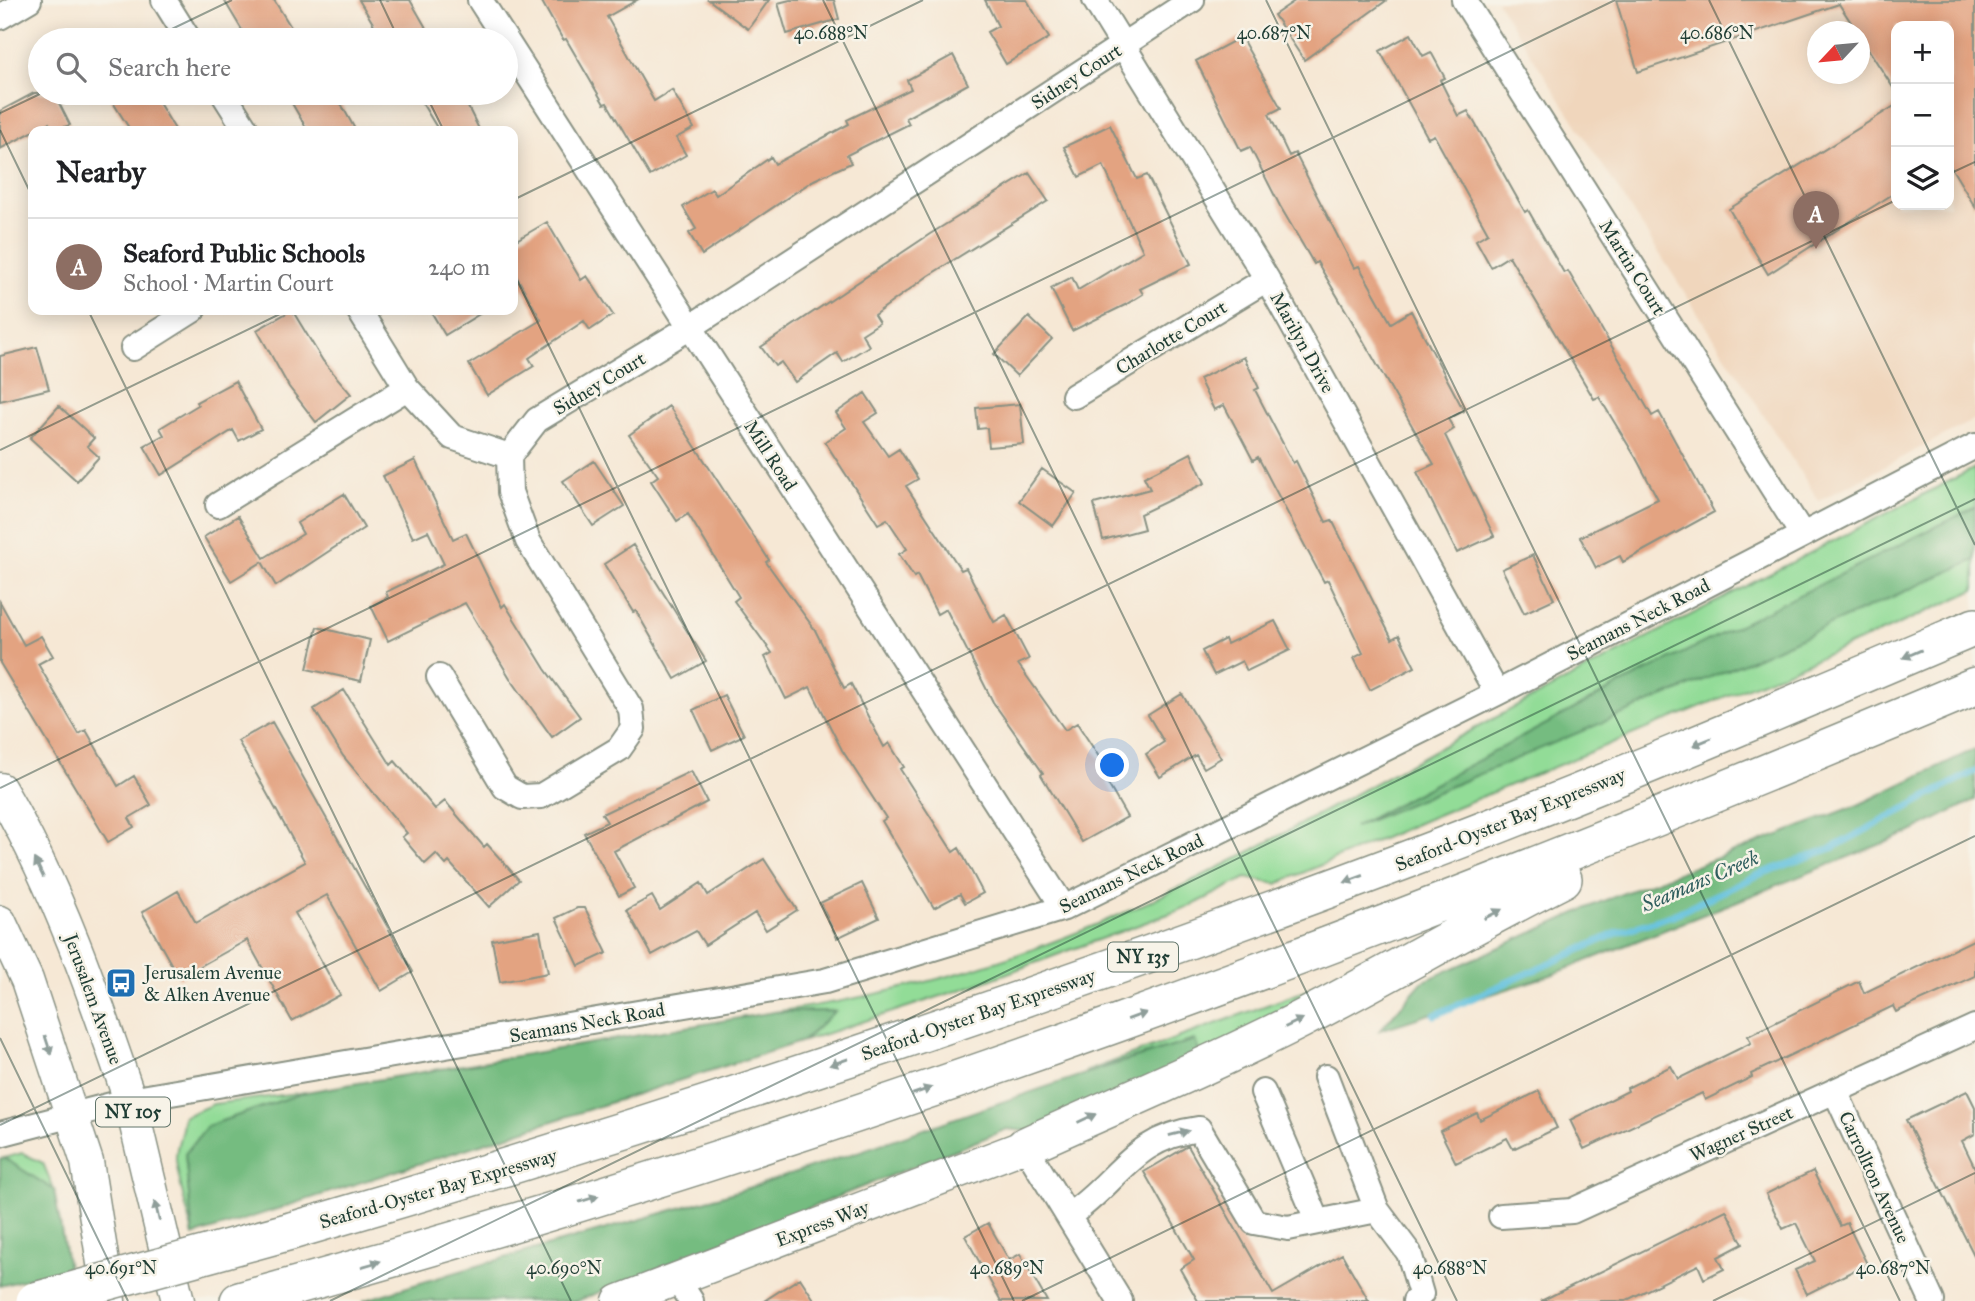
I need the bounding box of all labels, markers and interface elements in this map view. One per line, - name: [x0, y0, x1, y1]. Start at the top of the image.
- north arrow: [1807, 21, 1870, 84]
- map controls: [1891, 21, 1954, 210]
- button: +: [1891, 21, 1954, 84]
- text: 40.688°N: [794, 22, 868, 44]
- text: 40.687°N: [1237, 22, 1311, 44]
- text: 40.686°N: [1680, 22, 1754, 44]
- search box: [28, 28, 518, 105]
- street label: Sidney Court: [1027, 38, 1126, 114]
- icon: search: [52, 48, 90, 86]
- text: Search here: [108, 51, 231, 83]
- button: −: [1891, 84, 1954, 147]
- button: layers: [1891, 147, 1954, 210]
- text: Nearby: [56, 154, 146, 190]
- pin: A: [1793, 191, 1839, 249]
- street label: Martin Court: [1594, 216, 1671, 319]
- text: Seaford Public Schools: [123, 237, 365, 269]
- text: A: [71, 253, 87, 281]
- text: 240 m: [428, 253, 490, 281]
- text: School · Martin Court: [123, 269, 334, 297]
- street label: Marilyn Drive: [1265, 288, 1340, 397]
- street label: Charlotte Court: [1112, 295, 1231, 380]
- street label: Sidney Court: [549, 347, 650, 420]
- street label: Mill Road: [739, 416, 802, 495]
- street label: Seamans Neck Road: [1563, 573, 1714, 665]
- one-way arrow: [1902, 648, 1922, 660]
- one-way arrow: [1692, 736, 1713, 747]
- your location: [1095, 748, 1129, 782]
- street label: Seaford-Oyster Bay Expressway: [1392, 762, 1630, 876]
- street label: Seamans Neck Road: [1055, 828, 1207, 918]
- water label: Seamans Creek: [1636, 844, 1763, 918]
- one-way arrow: [33, 858, 45, 878]
- one-way arrow: [1343, 874, 1364, 885]
- one-way arrow: [1483, 909, 1503, 920]
- street label: Jerusalem Avenue: [58, 929, 128, 1068]
- road number: NY 135: [1108, 942, 1178, 972]
- place label: Jerusalem Avenue & Alken Avenue: [142, 961, 282, 1006]
- street label: Seaford-Oyster Bay Expressway: [858, 963, 1099, 1065]
- bus stop icon: Jerusalem Avenue & Alken Avenue: [104, 966, 138, 1000]
- street label: Seamans Neck Road: [508, 997, 667, 1047]
- one-way arrow: [1126, 1010, 1147, 1021]
- one-way arrow: [1284, 1017, 1304, 1028]
- one-way arrow: [43, 1034, 54, 1055]
- one-way arrow: [829, 1057, 850, 1068]
- one-way arrow: [912, 1085, 933, 1096]
- road number: NY 105: [96, 1098, 170, 1126]
- street label: Wagner Street: [1686, 1100, 1797, 1167]
- street label: Carrollton Avenue: [1834, 1108, 1915, 1247]
- one-way arrow: [1077, 1112, 1097, 1124]
- one-way arrow: [1169, 1127, 1191, 1138]
- street label: Seaford-Oyster Bay Expressway: [317, 1143, 561, 1233]
- one-way arrow: [579, 1194, 600, 1204]
- street label: Express Way: [772, 1195, 873, 1252]
- one-way arrow: [151, 1200, 162, 1222]
- text: 40.691°N: [85, 1257, 157, 1279]
- text: 40.690°N: [526, 1257, 602, 1279]
- text: 40.689°N: [970, 1257, 1044, 1279]
- text: 40.688°N: [1413, 1257, 1487, 1279]
- text: 40.687°N: [1856, 1257, 1930, 1279]
- one-way arrow: [361, 1259, 382, 1269]

